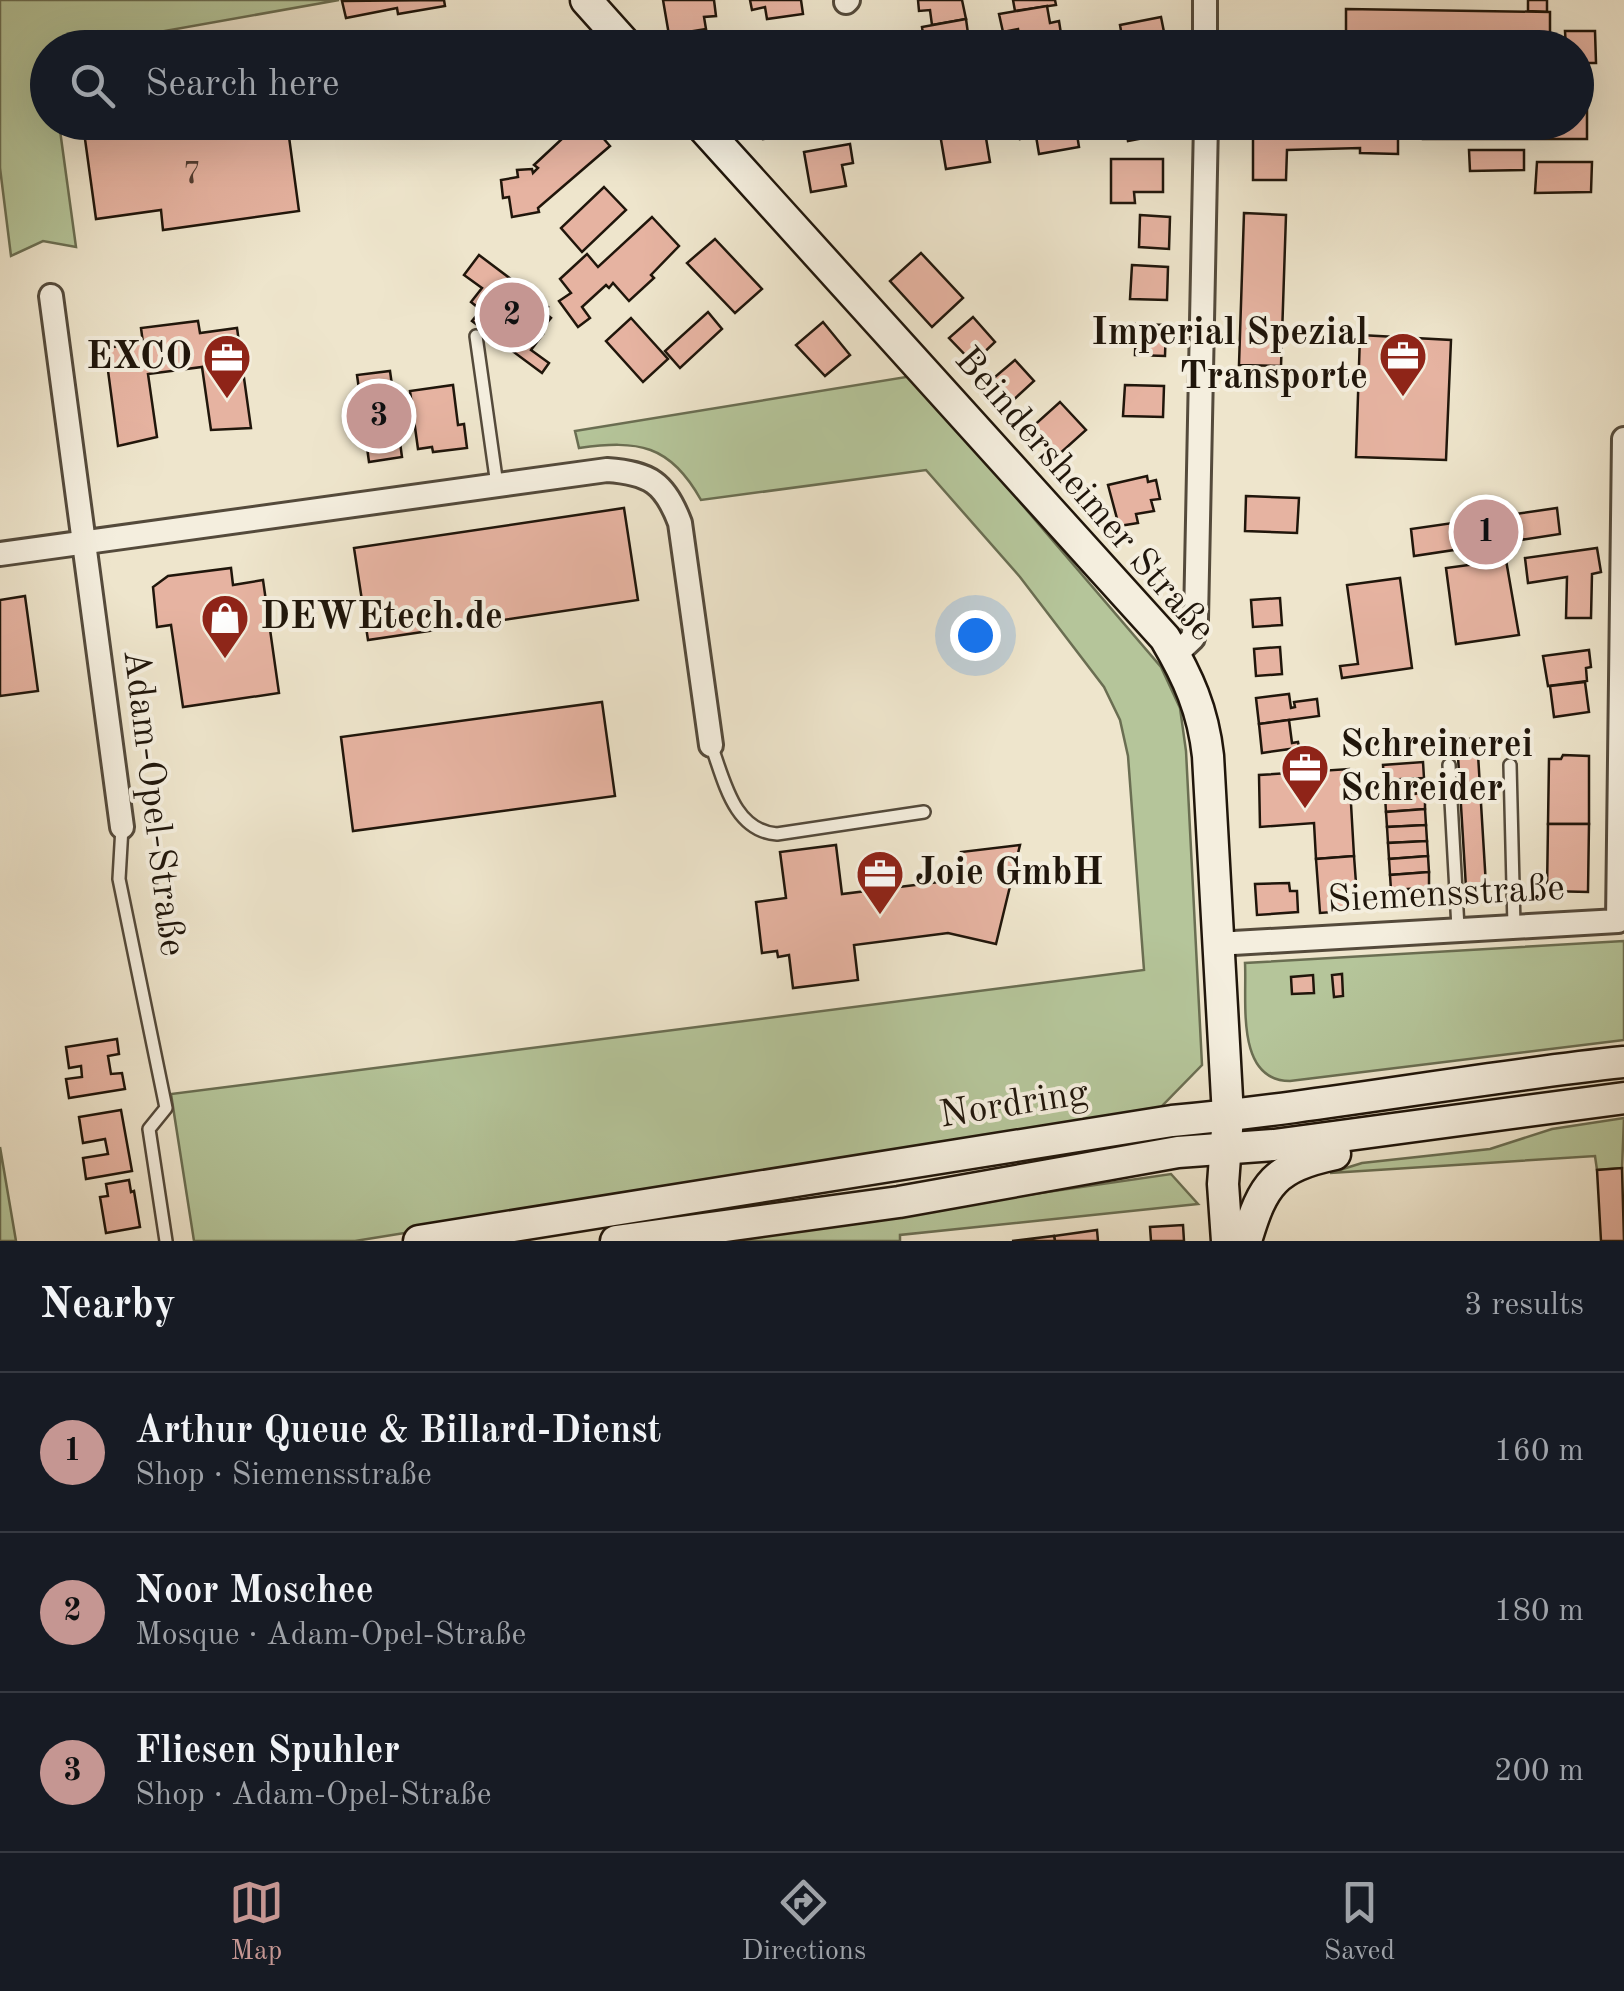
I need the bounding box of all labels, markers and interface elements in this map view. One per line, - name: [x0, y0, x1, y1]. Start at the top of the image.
- search box: [30, 30, 1594, 140]
- icon: search: [65, 58, 120, 113]
- text: Search here: [145, 66, 340, 104]
- house number: 7: [183, 159, 201, 191]
- pin: 2: [480, 278, 544, 352]
- place label: Imperial Spezial Transporte: [1091, 315, 1368, 397]
- office icon: Imperial Spezial Transporte: [1377, 330, 1429, 398]
- office icon: EXCO: [201, 332, 253, 400]
- place label: EXCO: [86, 339, 192, 377]
- street label: Beindersheimer Straße: [947, 341, 1221, 649]
- pin: 3: [346, 378, 412, 454]
- pin: 1: [1454, 494, 1518, 570]
- shop icon: DEWEtech.de: [199, 592, 251, 660]
- place label: DEWEtech.de: [260, 599, 503, 637]
- your location: [950, 610, 1001, 661]
- street label: Adam-Opel-Straße: [115, 648, 191, 958]
- place label: Schreinerei Schreider: [1340, 727, 1533, 809]
- office icon: Schreinerei Schreider: [1279, 742, 1331, 810]
- office icon: Joie GmbH: [854, 848, 906, 916]
- place label: Joie GmbH: [915, 855, 1104, 893]
- street label: Siemensstraße: [1326, 870, 1566, 920]
- street label: Nordring: [937, 1074, 1092, 1136]
- text: Nearby: [40, 1285, 176, 1327]
- text: 3 results: [1464, 1290, 1584, 1322]
- text: Arthur Queue & Billard-Dienst: [135, 1413, 661, 1451]
- text: 1: [63, 1436, 82, 1468]
- text: 160 m: [1494, 1436, 1584, 1468]
- text: Shop · Siemensstraße: [135, 1460, 432, 1492]
- text: Noor Moschee: [135, 1573, 374, 1611]
- text: 2: [63, 1596, 82, 1628]
- text: 180 m: [1494, 1596, 1584, 1628]
- text: Mosque · Adam-Opel-Straße: [135, 1620, 526, 1652]
- text: Fliesen Spuhler: [135, 1733, 400, 1771]
- text: 3: [63, 1756, 82, 1788]
- text: 200 m: [1494, 1756, 1584, 1788]
- text: Shop · Adam-Opel-Straße: [135, 1780, 491, 1812]
- tab: Map: [229, 1875, 284, 1970]
- tab: Directions: [742, 1875, 866, 1970]
- tab: Saved: [1324, 1875, 1395, 1970]

